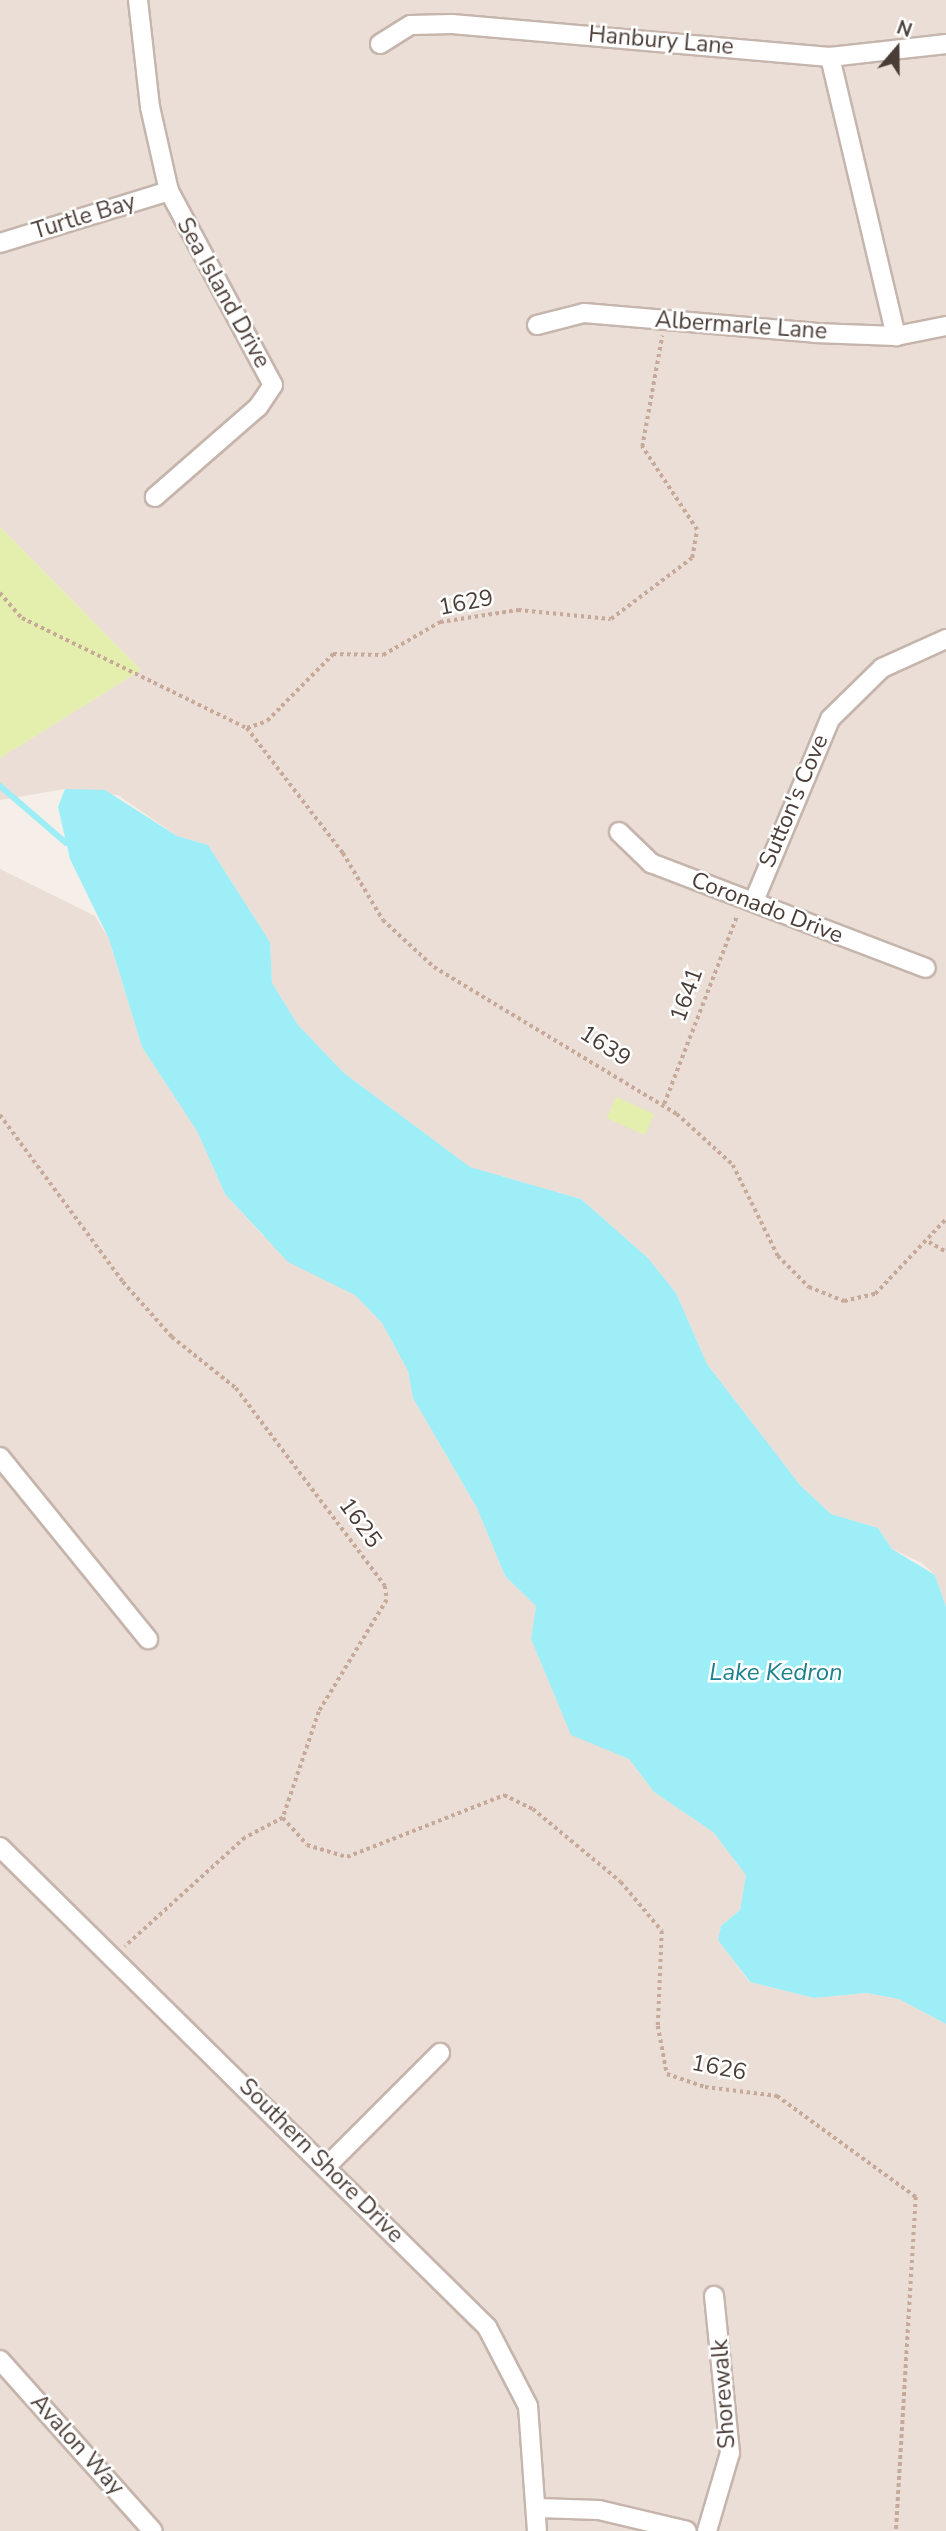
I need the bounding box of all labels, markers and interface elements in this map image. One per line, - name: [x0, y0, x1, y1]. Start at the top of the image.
- north arrow: [862, 14, 932, 84]
- text: N: [893, 15, 915, 44]
- street label: Hanbury Lane: [587, 21, 735, 61]
- street label: Turtle Bay: [29, 188, 139, 246]
- street label: Sea Island Drive: [170, 213, 276, 373]
- street label: Albermarle Lane: [654, 306, 828, 346]
- street label: 1629: [436, 584, 496, 622]
- street label: Sutton's Cove: [754, 730, 834, 872]
- street label: Coronado Drive: [687, 866, 847, 950]
- street label: 1641: [665, 964, 709, 1026]
- street label: 1639: [574, 1019, 636, 1073]
- street label: 1625: [333, 1493, 387, 1553]
- water label: Lake Kedron: [709, 1659, 843, 1687]
- street label: 1626: [689, 2049, 749, 2087]
- street label: Southern Shore Drive: [233, 2073, 409, 2249]
- street label: Shorewalk: [706, 2338, 742, 2450]
- street label: Avalon Way: [24, 2389, 130, 2501]

